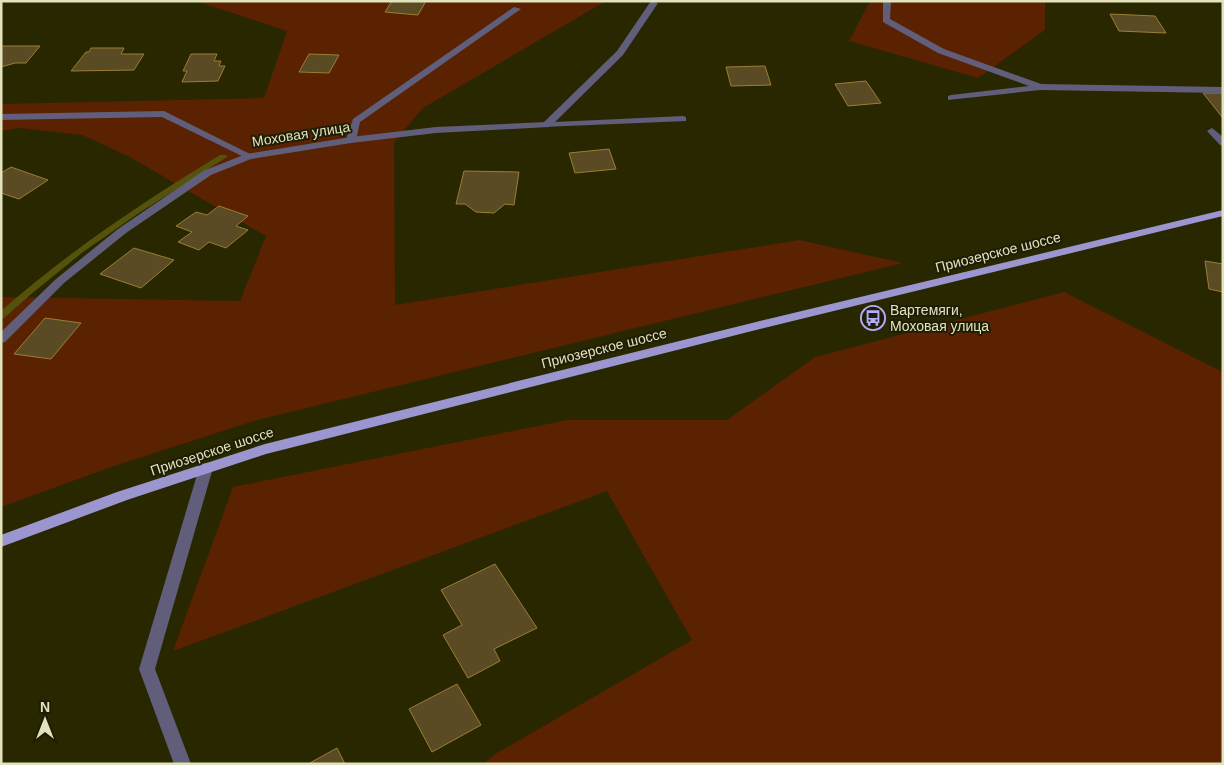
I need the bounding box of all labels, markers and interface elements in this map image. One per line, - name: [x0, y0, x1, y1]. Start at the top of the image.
- street label: Моховая улица: [251, 118, 351, 150]
- street label: Приозерское шоссе: [934, 229, 1063, 275]
- place label: Вартемяги, Моховая улица: [890, 302, 989, 334]
- bus stop icon: Вартемяги, Моховая улица: [860, 305, 886, 331]
- street label: Приозерское шоссе: [540, 325, 669, 371]
- street label: Приозерское шоссе: [148, 423, 276, 478]
- north arrow: [20, 695, 70, 745]
- text: N: [40, 699, 50, 715]

